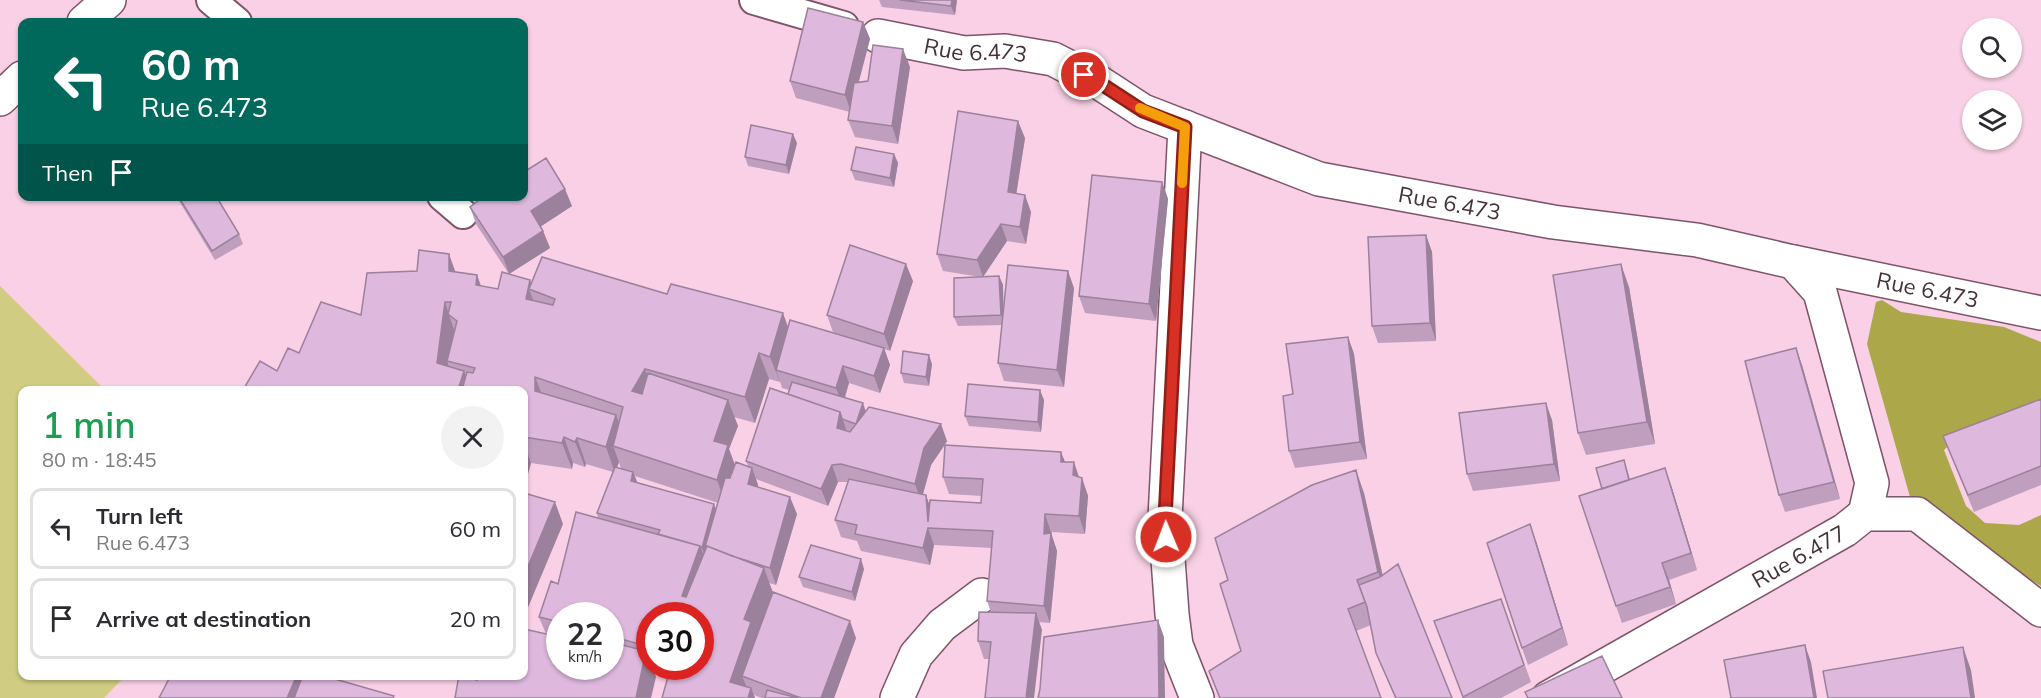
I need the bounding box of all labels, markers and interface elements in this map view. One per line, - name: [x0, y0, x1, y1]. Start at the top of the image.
- map controls: [1962, 18, 2022, 150]
- button: search: [1962, 18, 2022, 78]
- street label: Rue 6.473: [922, 31, 1029, 68]
- text: 60 m: [141, 38, 241, 91]
- icon: left: [42, 42, 120, 120]
- pin: [1058, 49, 1109, 100]
- icon: arrive: [1067, 58, 1100, 91]
- text: Rue 6.473: [141, 90, 268, 124]
- button: layers: [1962, 90, 2022, 150]
- icon: arrive: [105, 156, 138, 189]
- text: Then: [42, 159, 93, 187]
- street label: Rue 6.473: [1396, 180, 1503, 226]
- street label: Rue 6.473: [1874, 266, 1981, 314]
- text: 1 min: [42, 402, 136, 447]
- button: close: [441, 406, 504, 469]
- text: 80 m · 18:45: [42, 447, 156, 472]
- text: Turn left: [96, 502, 183, 530]
- position arrow: [1134, 505, 1198, 569]
- icon: left: [45, 512, 78, 545]
- text: 60 m: [450, 515, 501, 543]
- street label: Rue 6.477: [1747, 519, 1851, 594]
- text: Rue 6.473: [96, 530, 190, 555]
- icon: arrive: [45, 602, 78, 635]
- speed limit sign: 30: [636, 602, 714, 680]
- text: Arrive at destination: [96, 605, 311, 633]
- text: 20 m: [450, 605, 501, 633]
- text: 22: [567, 615, 603, 653]
- text: km/h: [568, 647, 602, 666]

